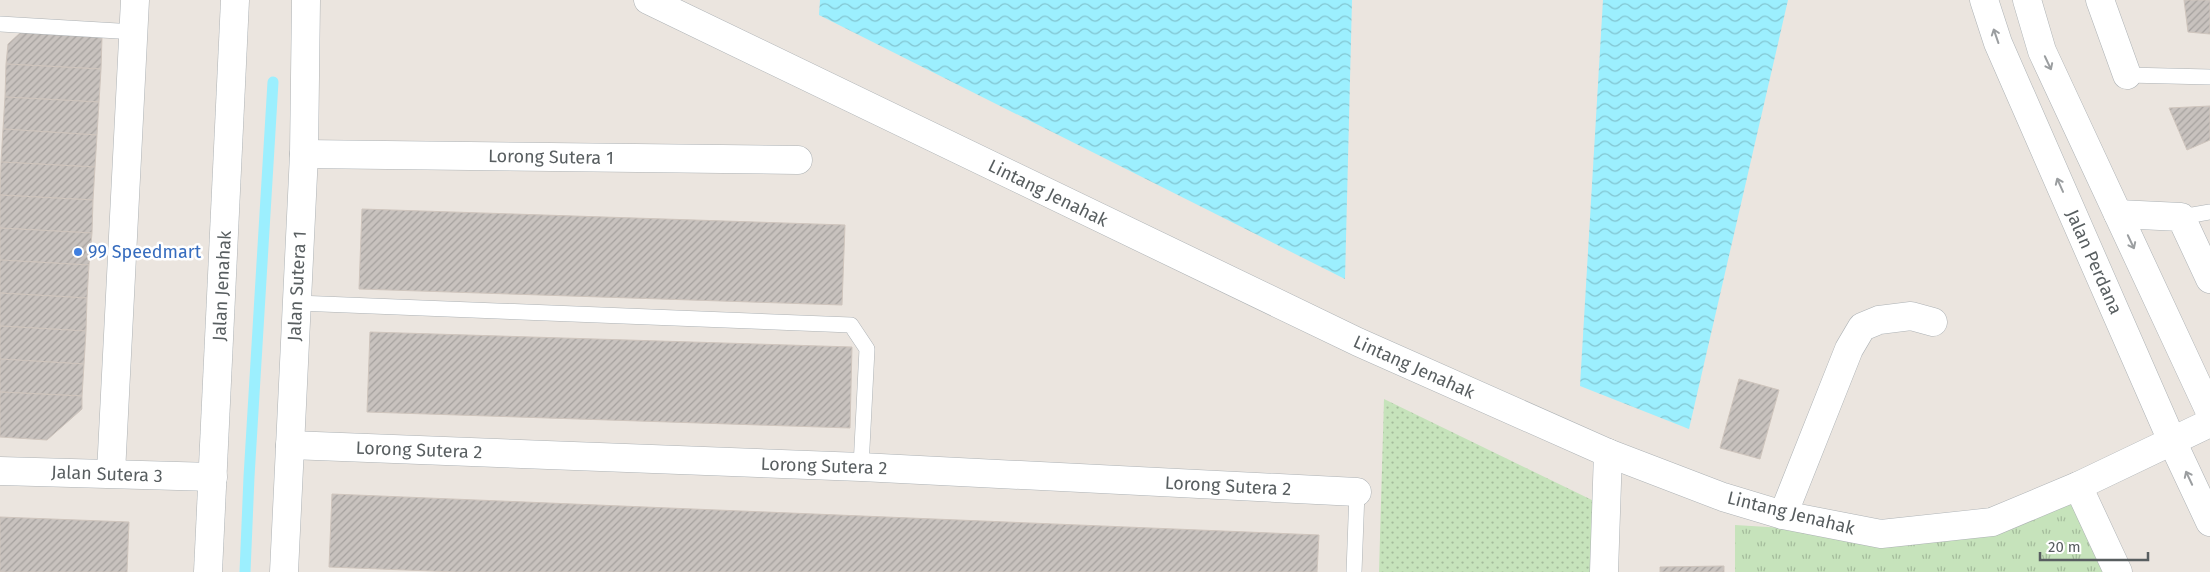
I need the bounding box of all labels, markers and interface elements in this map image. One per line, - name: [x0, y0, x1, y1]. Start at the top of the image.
- one-way arrow: [1990, 28, 2000, 44]
- one-way arrow: [2044, 55, 2053, 70]
- street label: Lorong Sutera 1: [488, 145, 614, 169]
- street label: Lintang Jenahak: [984, 154, 1112, 232]
- one-way arrow: [2055, 178, 2065, 193]
- street label: Jalan Perdana: [2061, 206, 2127, 318]
- street label: Jalan Jenahak: [208, 229, 236, 342]
- street label: Jalan Sutera 1: [283, 230, 311, 342]
- one-way arrow: [2126, 234, 2136, 249]
- place label: 99 Speedmart: [88, 241, 202, 263]
- marker: 99 Speedmart: [72, 246, 84, 258]
- street label: Lintang Jenahak: [1350, 330, 1479, 404]
- street label: Lorong Sutera 2: [355, 437, 483, 463]
- street label: Lorong Sutera 2: [760, 453, 888, 479]
- street label: Jalan Sutera 3: [51, 461, 163, 487]
- one-way arrow: [2184, 471, 2194, 486]
- street label: Lorong Sutera 2: [1164, 472, 1292, 500]
- street label: Lintang Jenahak: [1725, 487, 1858, 540]
- scale bar: [2040, 530, 2148, 562]
- text: 20 m: [2048, 538, 2081, 556]

